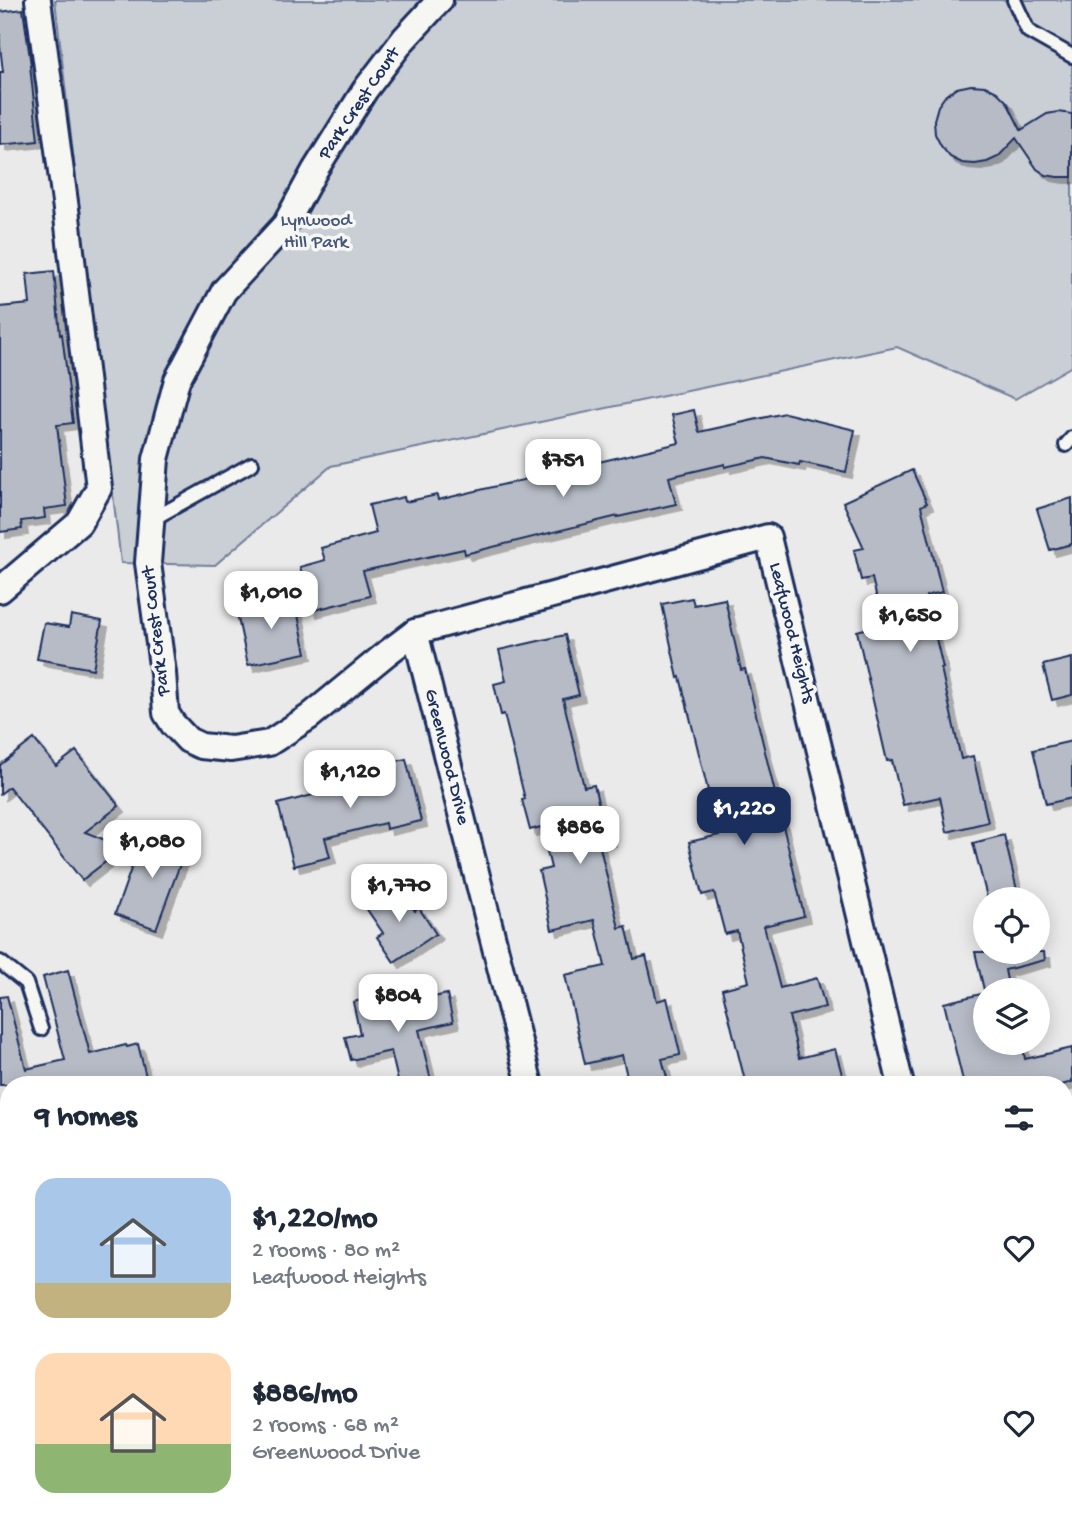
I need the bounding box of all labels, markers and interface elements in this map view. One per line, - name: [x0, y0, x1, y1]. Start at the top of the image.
- street label: Park Crest Court: [313, 42, 407, 165]
- park label: Lynwood Hill Park: [281, 210, 353, 255]
- pin: $751: [522, 440, 604, 499]
- text: $751: [541, 448, 585, 475]
- street label: Leafwood Heights: [762, 560, 820, 706]
- street label: Park Crest Court: [137, 563, 176, 698]
- pin: $1,010: [214, 572, 328, 631]
- text: $1,010: [240, 580, 302, 607]
- pin: $1,650: [853, 594, 967, 654]
- text: $1,650: [878, 603, 942, 630]
- street label: Greenwood Drive: [418, 687, 474, 827]
- pin: $1,120: [293, 750, 407, 810]
- text: $1,120: [320, 759, 380, 786]
- pin: $1,220: [687, 788, 801, 847]
- text: $1,220: [713, 796, 775, 823]
- pin: $886: [539, 806, 621, 866]
- text: $886: [556, 815, 604, 842]
- pin: $1,080: [95, 820, 209, 880]
- text: $1,080: [119, 829, 185, 856]
- pin: $1,770: [342, 864, 456, 924]
- text: $1,770: [367, 873, 431, 900]
- map controls: [973, 887, 1050, 1055]
- button: locate: [973, 887, 1050, 964]
- pin: $804: [357, 974, 439, 1034]
- button: layers: [973, 978, 1050, 1055]
- text: $804: [375, 983, 421, 1010]
- icon: filters: [1000, 1099, 1038, 1137]
- text: 9 homes: [35, 1101, 137, 1136]
- text: $1,220/mo: [252, 1203, 378, 1238]
- icon: home: [91, 1206, 175, 1290]
- icon: heart: [1000, 1229, 1038, 1267]
- text: 2 rooms · 80 m²: [252, 1238, 400, 1265]
- text: Leafwood Heights: [252, 1265, 426, 1292]
- text: $886/mo: [252, 1378, 358, 1413]
- icon: home: [91, 1381, 175, 1465]
- icon: heart: [1000, 1404, 1038, 1442]
- text: 2 rooms · 68 m²: [252, 1413, 399, 1440]
- text: Greenwood Drive: [252, 1440, 420, 1467]

